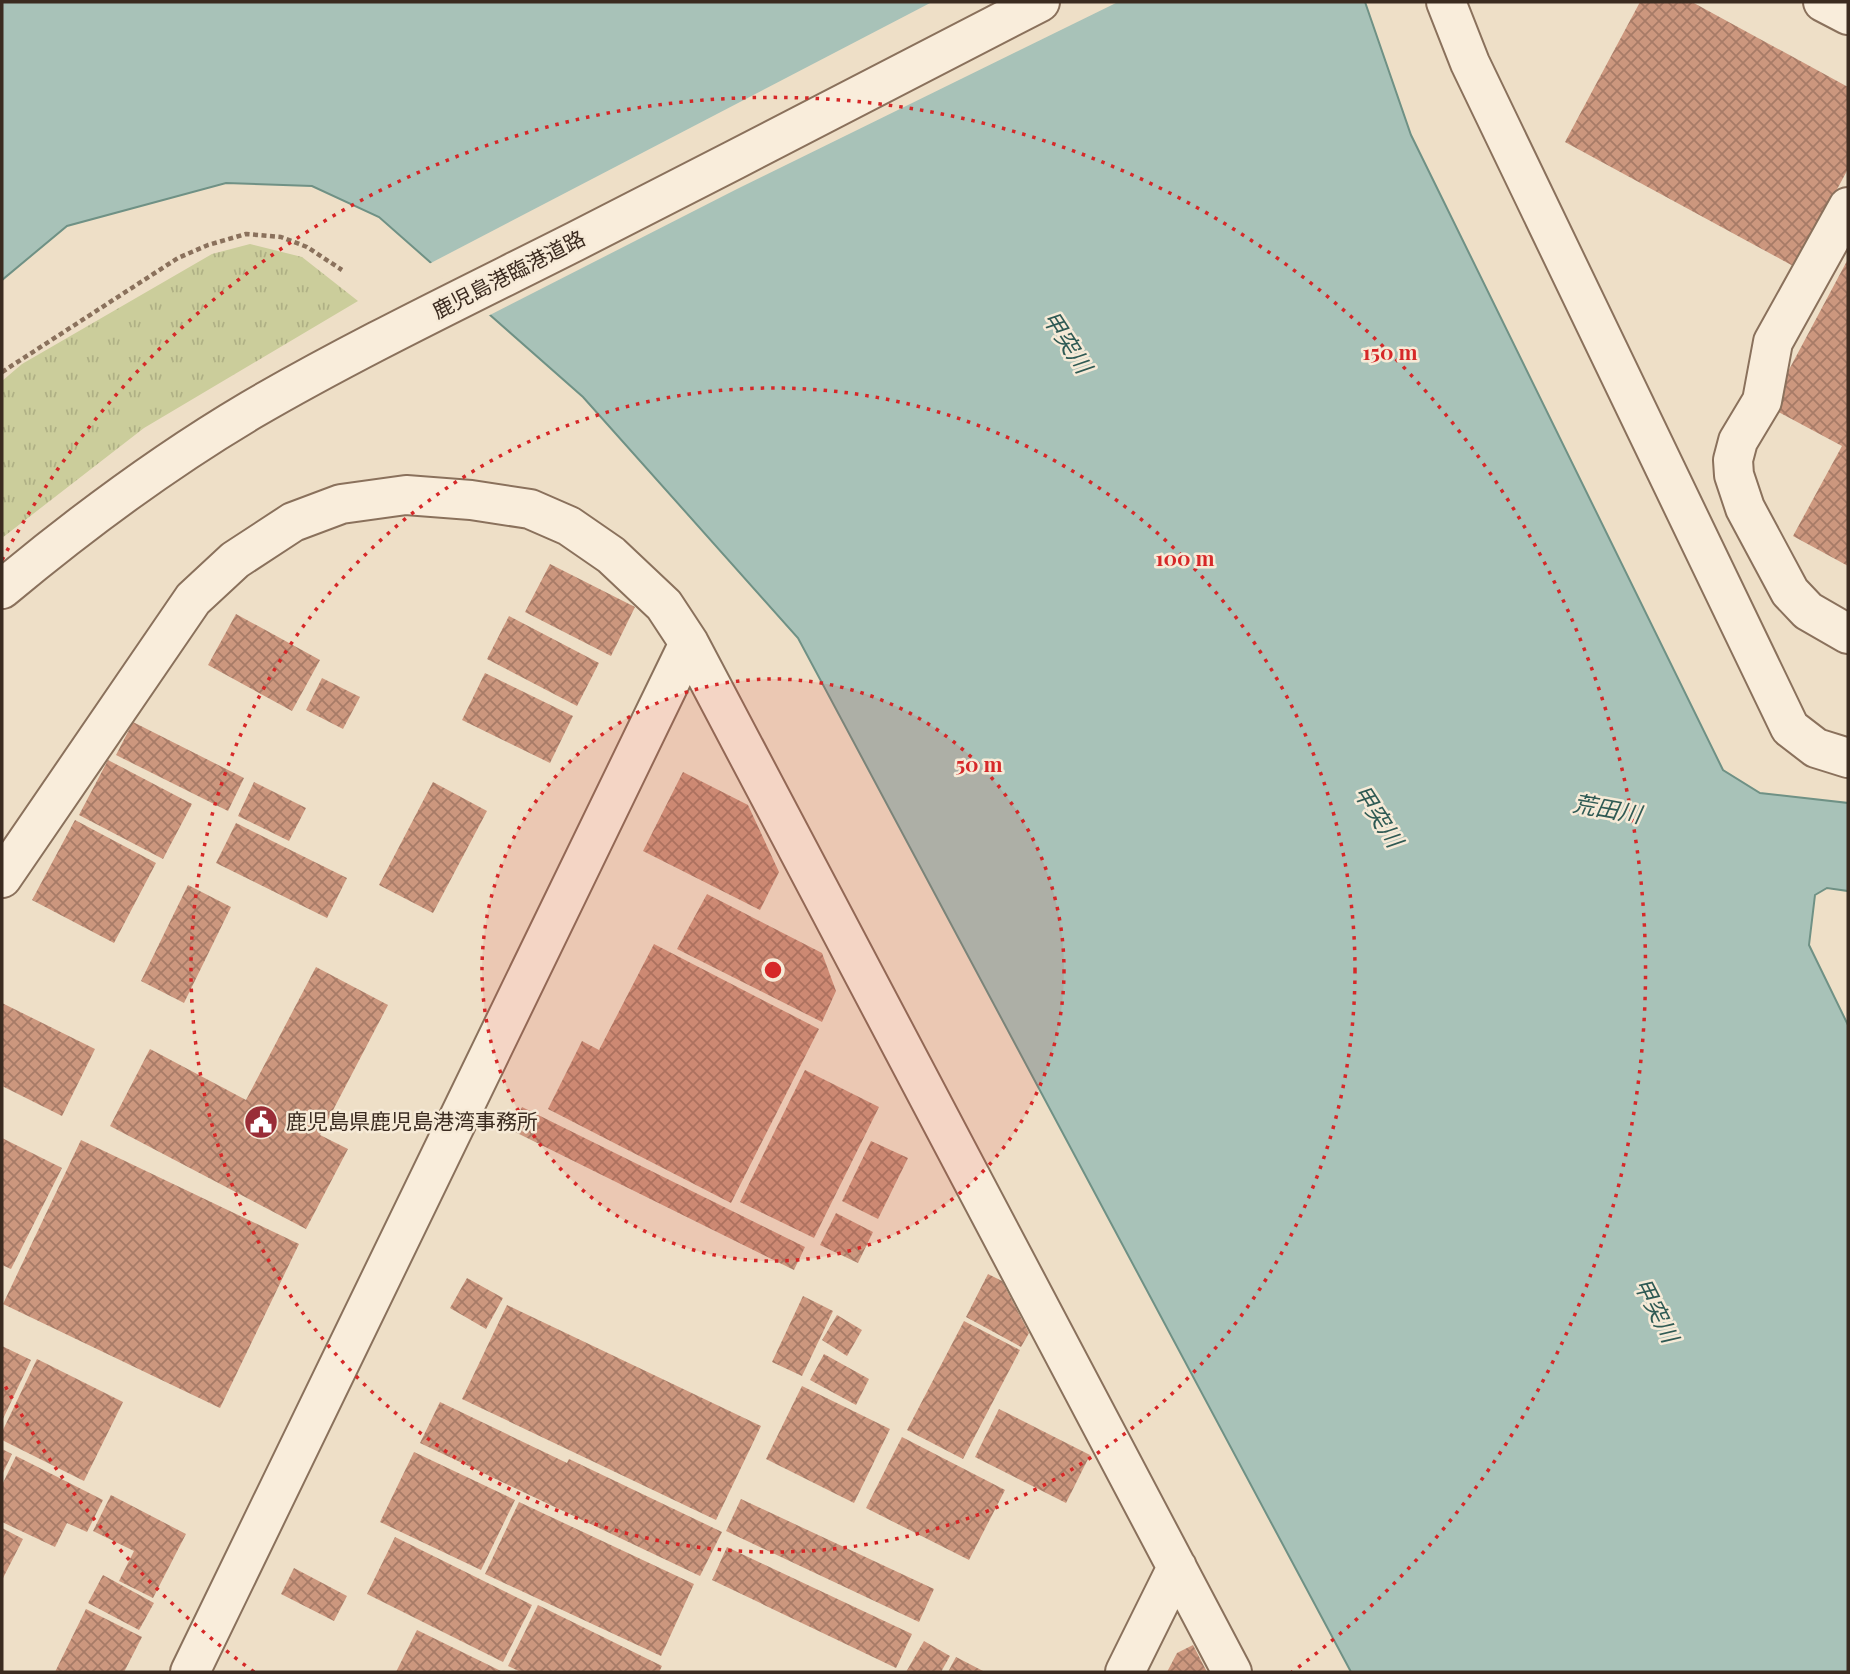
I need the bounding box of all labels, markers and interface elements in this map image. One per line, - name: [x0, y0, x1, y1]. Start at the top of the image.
- street label: 鹿児島港臨港道路: [427, 223, 589, 324]
- water label: 甲突川: [1036, 304, 1102, 381]
- text: 150 m: [1363, 337, 1417, 365]
- text: 100 m: [1155, 543, 1215, 571]
- text: 50 m: [955, 749, 1003, 777]
- water label: 甲突川: [1347, 778, 1413, 855]
- water label: 荒田川: [1571, 786, 1647, 829]
- centre of rings: [761, 958, 785, 982]
- public building icon: 鹿児島県鹿児島港湾事務所: [242, 1103, 280, 1141]
- place label: 鹿児島県鹿児島港湾事務所: [286, 1106, 538, 1134]
- water label: 甲突川: [1628, 1272, 1688, 1350]

